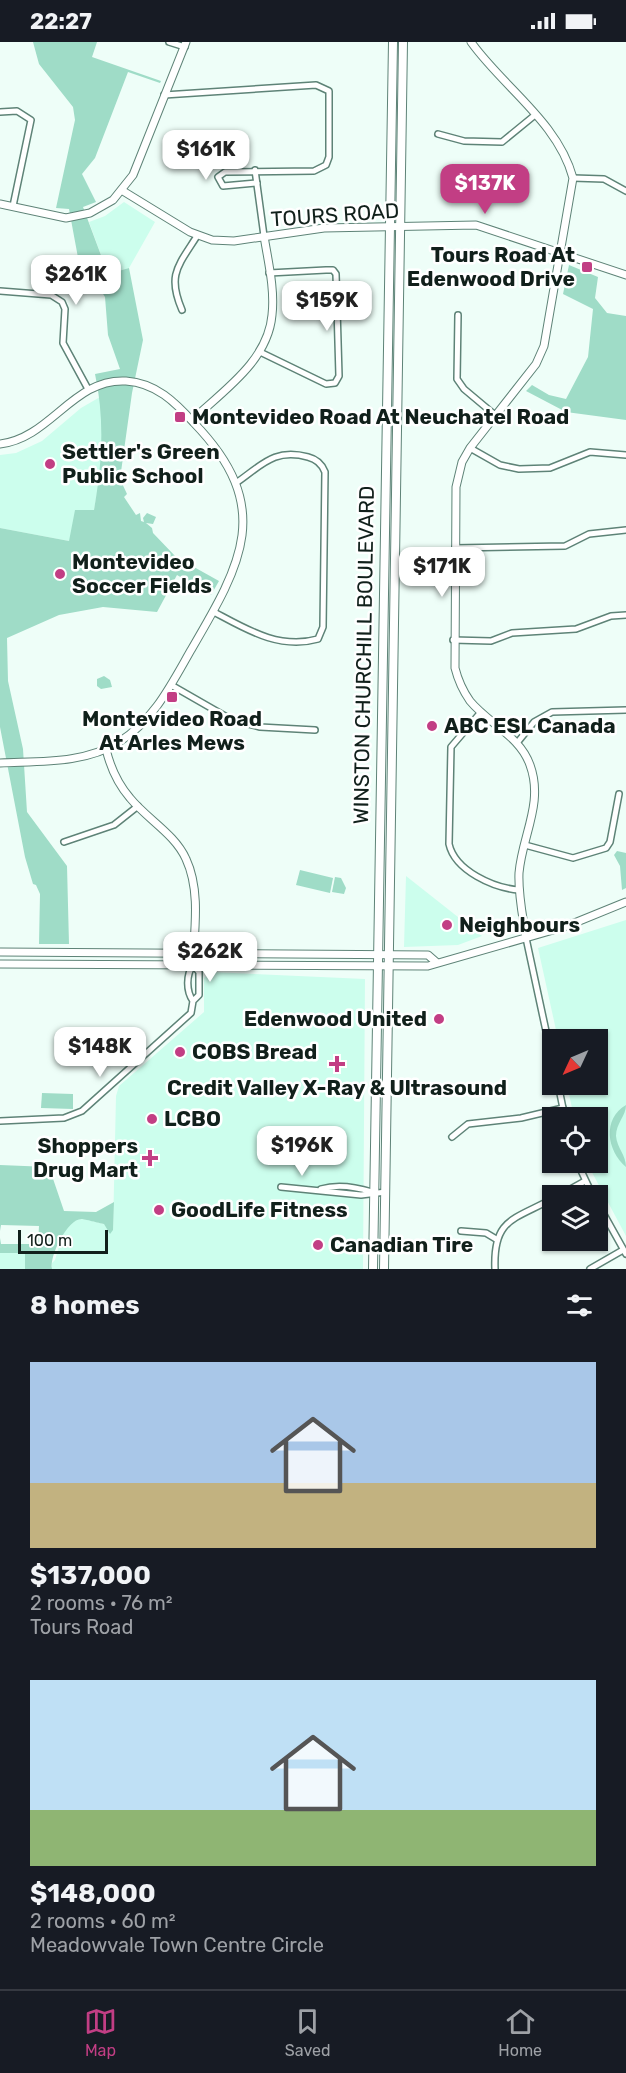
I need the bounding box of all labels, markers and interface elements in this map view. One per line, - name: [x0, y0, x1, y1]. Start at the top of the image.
- text: 22:27: [30, 8, 92, 35]
- pin: $161K: [164, 130, 248, 181]
- text: $161K: [176, 137, 236, 161]
- pin: $137K: [443, 164, 527, 215]
- text: $137K: [454, 171, 516, 195]
- street label: TOURS ROAD: [270, 198, 400, 231]
- place label: Tours Road At Edenwood Drive: [407, 242, 575, 291]
- pin: $261K: [34, 255, 118, 306]
- marker: Tours Road At Edenwood Drive: [580, 260, 594, 274]
- text: $261K: [45, 262, 107, 286]
- pin: $159K: [285, 281, 369, 332]
- text: $159K: [296, 288, 358, 312]
- place label: Montevideo Road At Neuchatel Road: [192, 404, 569, 429]
- marker: Montevideo Road At Neuchatel Road: [173, 410, 187, 424]
- place label: Settler's Green Public School: [62, 439, 220, 488]
- marker: Settler's Green Public School: [43, 457, 57, 471]
- street label: WINSTON CHURCHILL BOULEVARD: [348, 485, 379, 824]
- pin: $171K: [400, 547, 484, 598]
- place label: Montevideo Soccer Fields: [72, 549, 212, 598]
- text: $171K: [413, 554, 471, 578]
- marker: Montevideo Soccer Fields: [53, 567, 67, 581]
- marker: Montevideo Road At Arles Mews: [165, 690, 179, 704]
- place label: Montevideo Road At Arles Mews: [82, 706, 262, 755]
- place label: ABC ESL Canada: [444, 713, 616, 738]
- marker: ABC ESL Canada: [425, 719, 439, 733]
- place label: Neighbours: [459, 912, 580, 937]
- marker: Neighbours: [440, 918, 454, 932]
- pin: $262K: [168, 932, 252, 983]
- text: $262K: [177, 939, 243, 963]
- place label: Edenwood United: [244, 1006, 427, 1031]
- marker: Edenwood United: [432, 1012, 446, 1026]
- pin: $148K: [58, 1027, 142, 1078]
- north arrow: [542, 1029, 608, 1095]
- map controls: [542, 1029, 608, 1251]
- text: $148K: [68, 1034, 132, 1058]
- place label: COBS Bread: [192, 1039, 317, 1064]
- marker: COBS Bread: [173, 1045, 187, 1059]
- marker: Credit Valley X-Ray & Ultrasound: [328, 1055, 346, 1073]
- place label: Credit Valley X-Ray & Ultrasound: [167, 1075, 507, 1100]
- place label: LCBO: [164, 1106, 221, 1131]
- button: locate: [542, 1107, 608, 1173]
- marker: LCBO: [145, 1112, 159, 1126]
- pin: $196K: [260, 1126, 344, 1177]
- place label: Shoppers Drug Mart: [33, 1133, 138, 1182]
- text: $196K: [271, 1133, 333, 1157]
- marker: Shoppers Drug Mart: [143, 1151, 157, 1165]
- button: layers: [542, 1185, 608, 1251]
- place label: GoodLife Fitness: [171, 1197, 348, 1222]
- marker: GoodLife Fitness: [152, 1203, 166, 1217]
- scale bar: [18, 1227, 108, 1254]
- text: 100 m: [27, 1231, 72, 1250]
- place label: Canadian Tire: [330, 1232, 473, 1257]
- marker: Canadian Tire: [311, 1238, 325, 1252]
- icon: filters: [563, 1289, 596, 1322]
- text: 8 homes: [30, 1290, 140, 1321]
- icon: home: [259, 1401, 367, 1509]
- text: $137,000: [30, 1560, 151, 1591]
- text: 2 rooms · 76 m²: [30, 1591, 173, 1615]
- text: Tours Road: [30, 1615, 133, 1639]
- icon: home: [259, 1719, 367, 1827]
- text: $148,000: [30, 1878, 156, 1909]
- text: 2 rooms · 60 m²: [30, 1909, 176, 1933]
- text: Meadowvale Town Centre Circle: [30, 1933, 324, 1957]
- tab: Map: [84, 2005, 117, 2060]
- tab: Saved: [285, 2005, 330, 2060]
- tab: Home: [498, 2005, 542, 2060]

